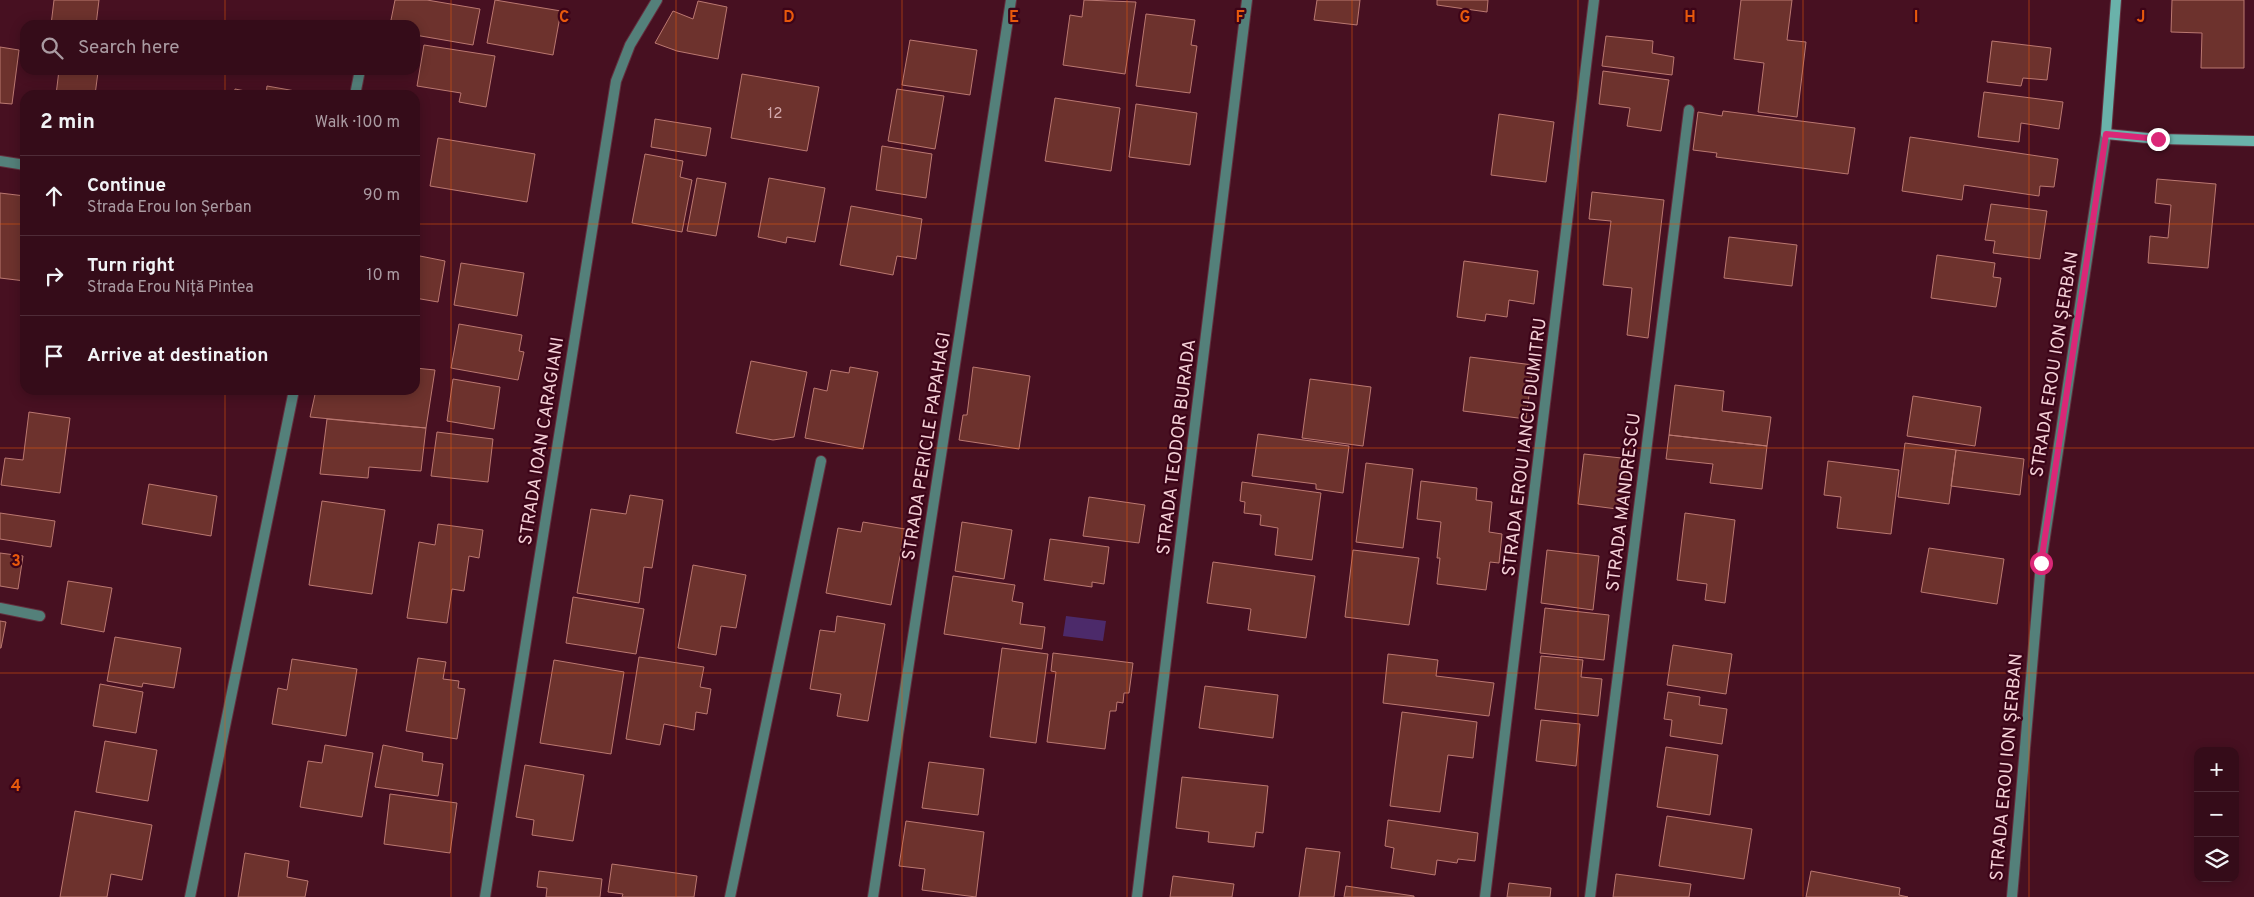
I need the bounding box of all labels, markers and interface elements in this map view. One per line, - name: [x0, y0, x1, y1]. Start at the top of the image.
- text: C: [559, 8, 569, 28]
- text: D: [783, 8, 795, 28]
- text: E: [1009, 8, 1019, 28]
- text: F: [1235, 8, 1245, 28]
- text: G: [1460, 8, 1470, 28]
- text: H: [1684, 8, 1696, 28]
- text: I: [1914, 8, 1918, 28]
- text: J: [2137, 8, 2145, 28]
- search box: [20, 20, 420, 75]
- icon: search: [38, 34, 66, 62]
- text: Search here: [78, 36, 180, 60]
- house number: 12: [768, 105, 782, 124]
- text: 2 min: [40, 109, 95, 136]
- text: Walk · 100 m: [315, 113, 400, 133]
- route end: [2147, 128, 2170, 151]
- text: Continue: [87, 174, 166, 198]
- icon: ahead: [40, 182, 68, 210]
- text: 90 m: [363, 186, 400, 206]
- text: Strada Erou Ion Șerban: [87, 198, 252, 218]
- street label: STRADA EROU ION ȘERBAN: [2026, 250, 2085, 479]
- text: Turn right: [87, 254, 175, 278]
- icon: right: [40, 262, 68, 290]
- text: 10 m: [366, 266, 400, 286]
- text: Strada Erou Niță Pintea: [87, 278, 254, 298]
- street label: STRADA EROU IANCU DUMITRU: [1498, 317, 1553, 578]
- street label: STRADA PERICLE PAPAHAGI: [898, 330, 957, 562]
- street label: STRADA IOAN CARAGIANI: [515, 336, 570, 547]
- street label: STRADA TEODOR BURADA: [1153, 338, 1202, 556]
- icon: arrive: [40, 342, 68, 370]
- text: Arrive at destination: [87, 344, 268, 368]
- street label: STRADA MANDRESCU: [1602, 412, 1647, 593]
- text: 3: [11, 552, 21, 572]
- route start: [2030, 552, 2053, 575]
- street label: STRADA EROU ION ȘERBAN: [1986, 652, 2029, 882]
- map controls: [2194, 747, 2239, 882]
- button: +: [2194, 747, 2239, 792]
- text: 4: [11, 777, 21, 797]
- button: −: [2194, 792, 2239, 837]
- button: layers: [2194, 837, 2239, 882]

